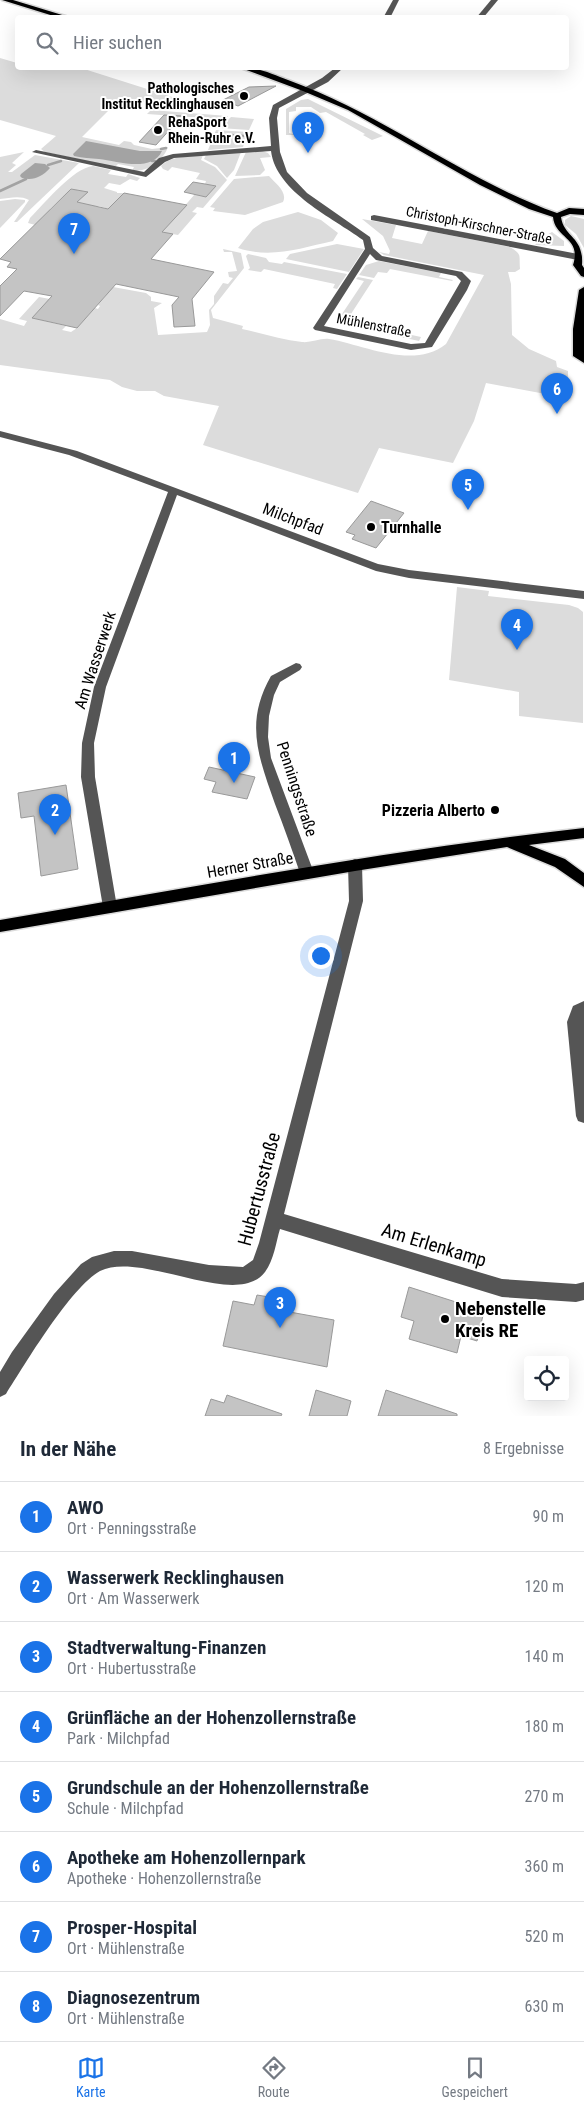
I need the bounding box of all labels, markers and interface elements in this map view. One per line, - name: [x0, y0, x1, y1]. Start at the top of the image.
- search box: [15, 15, 569, 70]
- icon: search: [33, 29, 61, 57]
- text: Hier suchen: [73, 31, 162, 54]
- place label: Pathologisches Institut Recklinghausen: [102, 80, 234, 112]
- marker: Pathologisches Institut Recklinghausen: [238, 90, 250, 102]
- pin: 8: [292, 112, 324, 153]
- place label: RehaSport Rhein-Ruhr e.V.: [168, 114, 256, 146]
- marker: RehaSport Rhein-Ruhr e.V.: [152, 124, 164, 136]
- street label: Christoph-Kirschner-Straße: [405, 203, 554, 247]
- pin: 7: [58, 213, 90, 254]
- street label: Mühlenstraße: [335, 310, 413, 340]
- pin: 6: [541, 373, 573, 414]
- pin: 5: [452, 469, 484, 510]
- street label: Milchpfad: [260, 499, 326, 539]
- place label: Turnhalle: [381, 518, 442, 537]
- marker: Turnhalle: [365, 521, 377, 533]
- street label: Am Wasserwerk: [70, 608, 120, 711]
- pin: 4: [501, 609, 533, 650]
- street label: Penningsstraße: [273, 739, 321, 839]
- pin: 1: [218, 742, 250, 783]
- pin: 2: [39, 794, 71, 835]
- place label: Pizzeria Alberto: [382, 801, 485, 820]
- marker: Pizzeria Alberto: [489, 804, 501, 816]
- street label: Herner Straße: [205, 848, 295, 882]
- your location: [308, 943, 334, 969]
- street label: Hubertusstraße: [233, 1130, 285, 1248]
- street label: Am Erlenkamp: [379, 1218, 489, 1272]
- pin: 3: [264, 1287, 296, 1328]
- place label: Nebenstelle Kreis RE: [455, 1297, 546, 1342]
- marker: Nebenstelle Kreis RE: [439, 1313, 451, 1325]
- map controls: [524, 1356, 569, 1401]
- button: locate: [524, 1356, 569, 1401]
- text: In der Nähe: [20, 1437, 116, 1461]
- text: 8 Ergebnisse: [483, 1439, 564, 1458]
- text: AWO: [67, 1496, 104, 1519]
- text: 1: [32, 1507, 40, 1526]
- text: 90 m: [532, 1507, 564, 1526]
- text: Ort · Penningsstraße: [67, 1519, 196, 1538]
- text: Wasserwerk Recklinghausen: [67, 1566, 284, 1589]
- text: 2: [32, 1577, 40, 1596]
- text: 120 m: [525, 1577, 564, 1596]
- text: Ort · Am Wasserwerk: [67, 1589, 199, 1608]
- text: Stadtverwaltung-Finanzen: [67, 1636, 266, 1659]
- text: 3: [32, 1647, 40, 1666]
- text: 140 m: [525, 1647, 564, 1666]
- text: Ort · Hubertusstraße: [67, 1659, 196, 1678]
- text: Grünfläche an der Hohenzollernstraße: [67, 1706, 356, 1729]
- text: 4: [32, 1717, 40, 1736]
- text: 180 m: [525, 1717, 564, 1736]
- text: Park · Milchpfad: [67, 1729, 170, 1748]
- text: Grundschule an der Hohenzollernstraße: [67, 1776, 369, 1799]
- text: 5: [32, 1787, 40, 1806]
- text: 270 m: [525, 1787, 564, 1806]
- text: Schule · Milchpfad: [67, 1799, 184, 1818]
- text: Apotheke am Hohenzollernpark: [67, 1846, 306, 1869]
- text: 6: [32, 1857, 40, 1876]
- text: 360 m: [525, 1857, 564, 1876]
- text: Apotheke · Hohenzollernstraße: [67, 1869, 261, 1888]
- text: Prosper-Hospital: [67, 1916, 197, 1939]
- text: 7: [32, 1927, 40, 1946]
- text: 520 m: [525, 1927, 564, 1946]
- text: Ort · Mühlenstraße: [67, 1939, 184, 1958]
- text: Diagnosezentrum: [67, 1986, 200, 2009]
- text: 8: [32, 1997, 40, 2016]
- text: 630 m: [525, 1997, 564, 2016]
- text: Ort · Mühlenstraße: [67, 2009, 184, 2028]
- tab: Karte: [76, 2054, 106, 2100]
- tab: Route: [258, 2054, 290, 2100]
- tab: Gespeichert: [442, 2054, 508, 2100]

